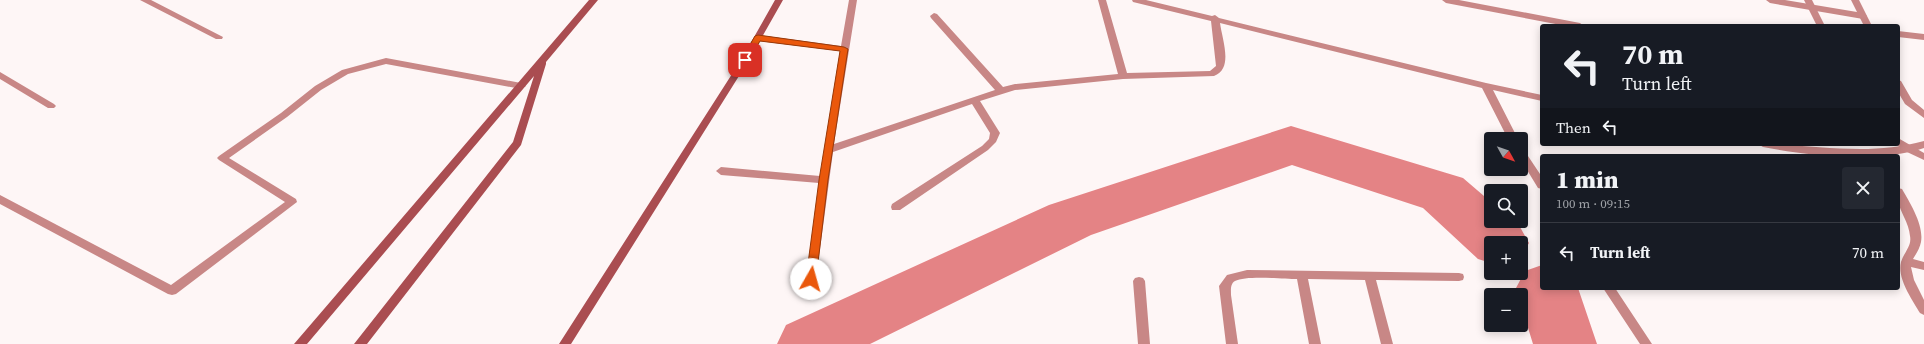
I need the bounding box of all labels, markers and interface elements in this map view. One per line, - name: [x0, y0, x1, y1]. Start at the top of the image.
- text: 70 m: [1622, 35, 1684, 73]
- icon: left: [1556, 40, 1608, 92]
- pin: [728, 43, 762, 77]
- icon: arrive: [734, 49, 756, 71]
- text: Turn left: [1622, 71, 1692, 96]
- icon: left: [1599, 116, 1621, 138]
- text: Then: [1556, 117, 1591, 138]
- north arrow: [1484, 132, 1528, 176]
- map controls: [1484, 132, 1528, 332]
- text: 1 min: [1556, 163, 1619, 196]
- button: close: [1842, 167, 1884, 209]
- button: search: [1484, 184, 1528, 228]
- text: 100 m · 09:15: [1556, 195, 1630, 212]
- button: +: [1484, 236, 1528, 280]
- icon: left: [1556, 242, 1578, 264]
- text: Turn left: [1590, 242, 1650, 263]
- text: 70 m: [1852, 242, 1884, 263]
- position arrow: [790, 258, 832, 300]
- button: −: [1484, 288, 1528, 332]

